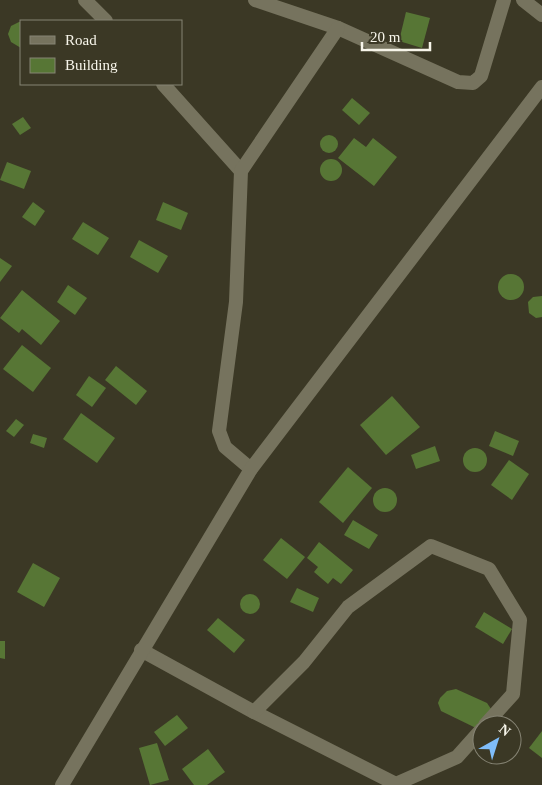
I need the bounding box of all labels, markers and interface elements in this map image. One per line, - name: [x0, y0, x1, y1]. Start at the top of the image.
- legend: [20, 20, 182, 85]
- scale bar: [362, 20, 430, 52]
- text: 20 m: [370, 29, 401, 45]
- text: Road: [65, 32, 97, 48]
- text: Building: [65, 57, 118, 73]
- north arrow: [472, 715, 522, 765]
- text: N: [496, 721, 514, 739]

